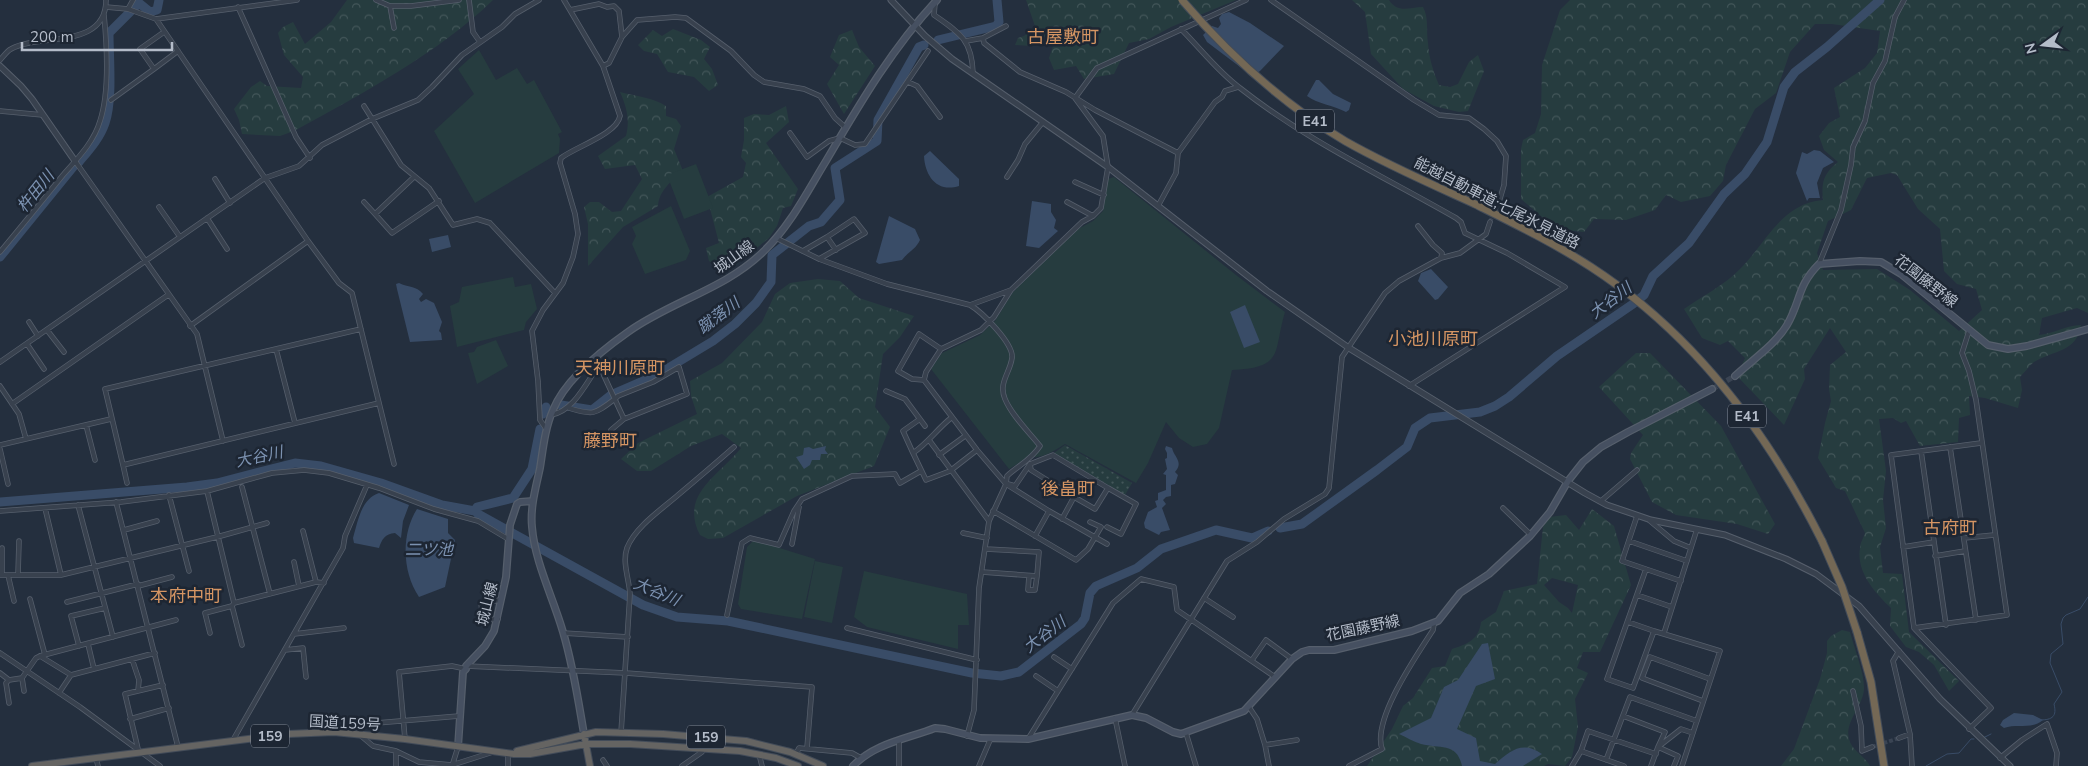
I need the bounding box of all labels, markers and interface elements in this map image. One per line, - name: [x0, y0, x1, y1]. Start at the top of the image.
- scale bar: [22, 20, 172, 52]
- north arrow: [2018, 20, 2068, 70]
- district label: 古屋敷町: [1027, 25, 1099, 49]
- text: 200 m: [30, 27, 74, 47]
- text: N: [2020, 41, 2041, 56]
- road number: E41: [1296, 110, 1334, 132]
- street label: 能越自動車道;七尾氷見道路: [1411, 152, 1583, 254]
- water label: 杵田川: [12, 165, 61, 217]
- street label: 城山線: [710, 236, 758, 278]
- street label: 花園藤野線: [1890, 250, 1962, 312]
- water label: 大谷川: [1585, 276, 1638, 324]
- water label: 蹴落川: [693, 291, 746, 339]
- district label: 小池川原町: [1388, 327, 1478, 351]
- district label: 天神川原町: [575, 356, 665, 380]
- road number: E41: [1728, 404, 1766, 428]
- district label: 藤野町: [583, 429, 637, 453]
- water label: 大谷川: [233, 441, 287, 473]
- district label: 後畠町: [1041, 477, 1095, 501]
- district label: 古府町: [1923, 516, 1977, 540]
- water label: 二ツ池: [405, 539, 455, 561]
- water label: 大谷川: [630, 572, 685, 612]
- street label: 城山線: [472, 580, 502, 628]
- district label: 本府中町: [150, 584, 222, 608]
- water label: 大谷川: [1019, 610, 1072, 658]
- street label: 花園藤野線: [1324, 610, 1402, 646]
- street label: 国道159号: [309, 711, 381, 735]
- road number: 159: [251, 724, 289, 748]
- road number: 159: [687, 726, 725, 749]

